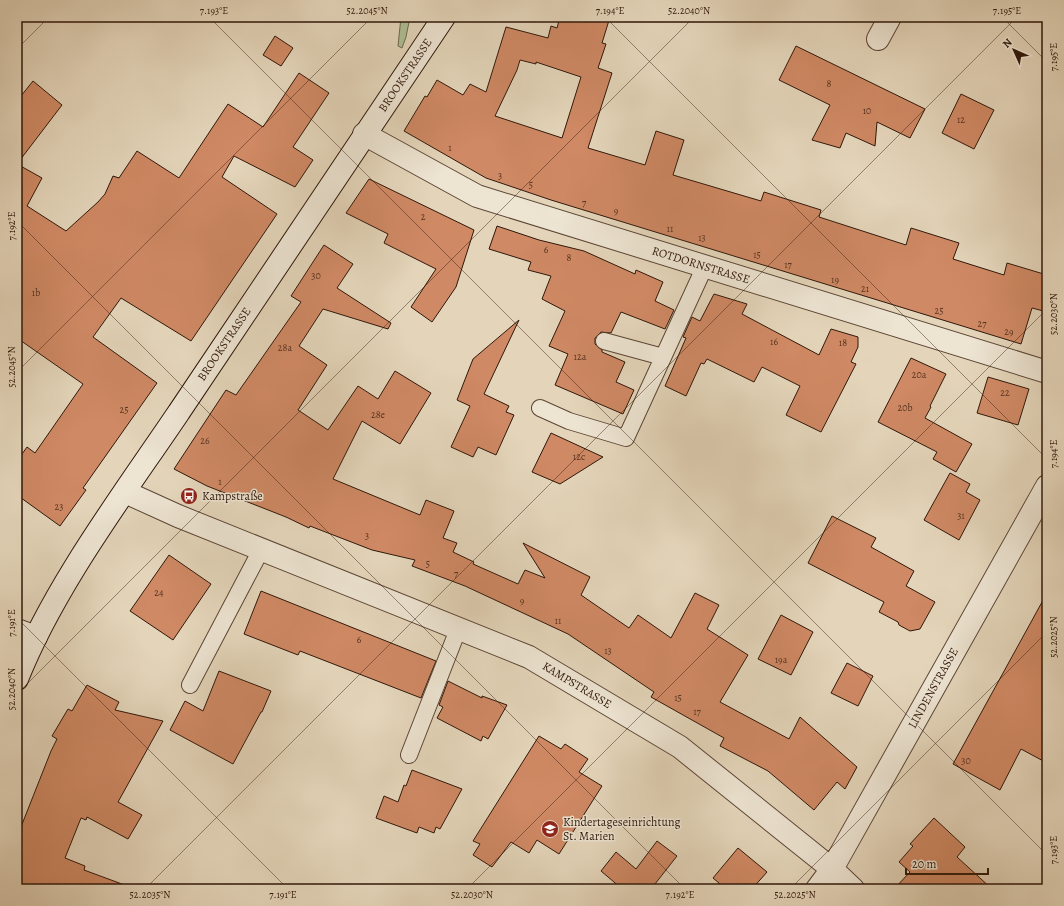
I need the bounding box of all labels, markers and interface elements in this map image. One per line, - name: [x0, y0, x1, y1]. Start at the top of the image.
- text: 7.193°E: [200, 4, 228, 17]
- text: 52.2045°N: [346, 4, 388, 17]
- text: 7.194°E: [596, 4, 624, 17]
- text: 52.2040°N: [668, 4, 710, 17]
- text: 7.195°E: [993, 4, 1021, 17]
- north arrow: [994, 30, 1034, 70]
- street label: BROOKSTRASSE: [374, 35, 436, 115]
- text: N: [999, 35, 1015, 51]
- text: 7.195°E: [1047, 43, 1060, 71]
- house number: 8: [827, 77, 832, 90]
- house number: 10: [863, 104, 871, 117]
- house number: 12: [957, 113, 965, 126]
- house number: 1: [448, 141, 452, 154]
- house number: 3: [498, 169, 502, 182]
- house number: 5: [529, 178, 533, 191]
- house number: 7: [582, 196, 587, 209]
- house number: 9: [614, 204, 619, 217]
- house number: 2: [421, 210, 426, 223]
- text: 7.192°E: [5, 211, 18, 240]
- house number: 11: [667, 222, 674, 235]
- house number: 13: [698, 231, 706, 244]
- street label: ROTDORNSTRASSE: [650, 242, 752, 288]
- house number: 6: [544, 243, 549, 256]
- house number: 15: [753, 248, 761, 261]
- house number: 8: [567, 251, 572, 264]
- house number: 17: [784, 258, 793, 271]
- house number: 30: [311, 269, 321, 282]
- house number: 19: [831, 273, 839, 286]
- house number: 21: [861, 282, 870, 295]
- house number: 1b: [32, 286, 40, 299]
- text: 52.2030°N: [1047, 293, 1060, 335]
- street label: BROOKSTRASSE: [193, 304, 255, 384]
- house number: 25: [934, 304, 944, 317]
- house number: 27: [978, 317, 987, 330]
- house number: 29: [1004, 325, 1014, 338]
- house number: 16: [770, 335, 778, 348]
- house number: 18: [839, 336, 847, 349]
- house number: 28a: [278, 341, 292, 354]
- text: 52.2045°N: [5, 346, 18, 388]
- house number: 12a: [574, 350, 587, 363]
- house number: 20a: [912, 368, 927, 381]
- house number: 22: [1000, 386, 1010, 399]
- house number: 20b: [897, 401, 913, 414]
- house number: 25: [119, 403, 129, 416]
- house number: 28e: [371, 408, 386, 421]
- house number: 26: [200, 434, 210, 447]
- text: 7.194°E: [1047, 440, 1060, 468]
- house number: 12c: [573, 450, 585, 463]
- house number: 1: [218, 475, 222, 488]
- bus stop icon: Kampstraße: [179, 486, 199, 506]
- place label: Kampstraße: [202, 488, 263, 504]
- house number: 23: [55, 500, 63, 513]
- house number: 31: [957, 509, 965, 522]
- house number: 3: [365, 529, 369, 542]
- house number: 5: [426, 557, 430, 570]
- house number: 7: [454, 567, 459, 580]
- house number: 24: [154, 586, 164, 599]
- house number: 9: [520, 594, 525, 607]
- text: 7.191°E: [5, 609, 18, 637]
- house number: 11: [555, 614, 562, 627]
- text: 52.2025°N: [1047, 616, 1060, 658]
- house number: 6: [357, 633, 362, 646]
- house number: 13: [604, 644, 612, 657]
- street label: LINDENSTRASSE: [904, 645, 962, 731]
- house number: 19a: [775, 653, 788, 666]
- street label: KAMPSTRASSE: [539, 658, 615, 712]
- text: 52.2040°N: [5, 668, 18, 710]
- house number: 15: [674, 691, 682, 704]
- house number: 17: [693, 705, 702, 718]
- house number: 30: [961, 754, 971, 767]
- place label: Kindertageseinrichtung St. Marien: [563, 814, 681, 844]
- school or university icon: Kindertageseinrichtung St. Marien: [540, 819, 560, 839]
- text: 7.193°E: [1047, 836, 1060, 864]
- scale bar: [906, 850, 988, 876]
- text: 20 m: [912, 856, 936, 872]
- text: 52.2035°N: [130, 888, 170, 901]
- text: 7.191°E: [269, 888, 297, 901]
- text: 52.2030°N: [451, 888, 493, 901]
- text: 7.192°E: [666, 888, 695, 901]
- text: 52.2025°N: [774, 888, 816, 901]

